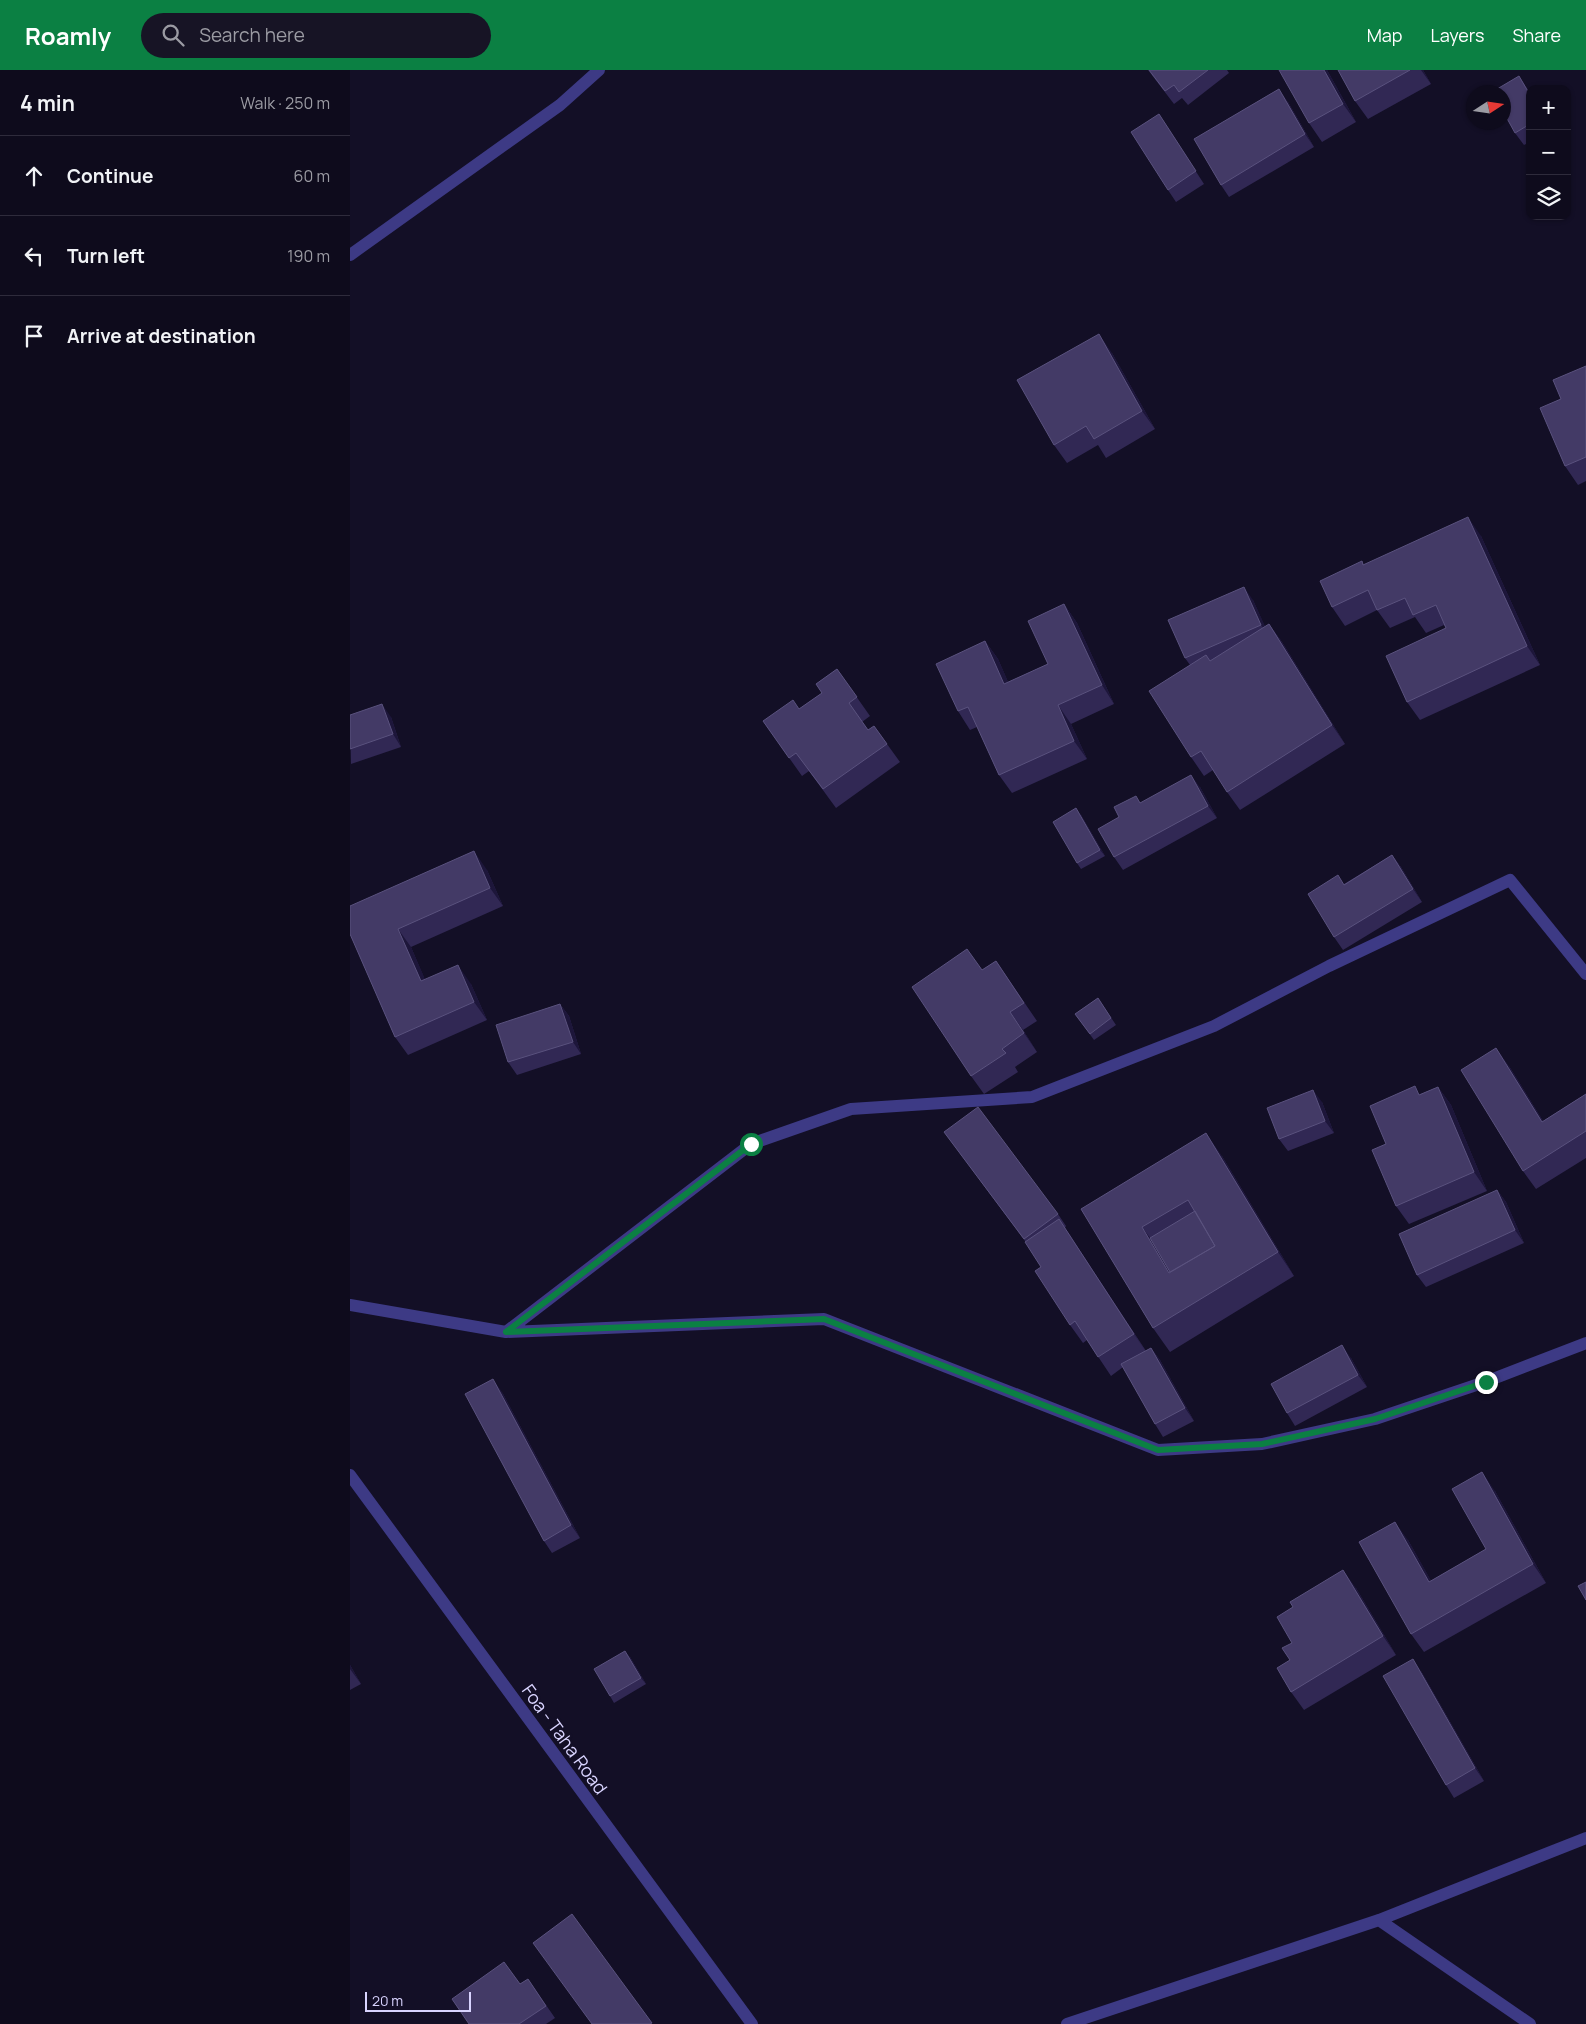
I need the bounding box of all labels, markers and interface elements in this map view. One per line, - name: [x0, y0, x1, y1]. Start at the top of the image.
- search box: [141, 13, 491, 58]
- text: Roamly: [25, 19, 111, 52]
- icon: search: [159, 21, 187, 49]
- text: Search here: [199, 22, 305, 48]
- text: Map: [1367, 23, 1402, 47]
- text: Layers: [1430, 23, 1484, 47]
- text: Share: [1512, 23, 1561, 47]
- north arrow: [1466, 85, 1511, 130]
- map controls: [1526, 85, 1571, 220]
- button: +: [1526, 85, 1571, 130]
- text: 4 min: [20, 89, 75, 117]
- text: Walk · 250 m: [240, 92, 330, 114]
- button: −: [1526, 130, 1571, 175]
- icon: ahead: [20, 162, 48, 190]
- text: Continue: [67, 163, 153, 189]
- text: 60 m: [294, 165, 330, 187]
- button: layers: [1526, 175, 1571, 220]
- icon: left: [20, 242, 48, 270]
- text: Turn left: [67, 243, 145, 269]
- text: 190 m: [287, 245, 330, 267]
- icon: arrive: [20, 322, 48, 350]
- text: Arrive at destination: [67, 323, 256, 349]
- route start: [740, 1133, 763, 1156]
- route end: [1475, 1371, 1498, 1394]
- street label: Foa - Taha Road: [517, 1679, 613, 1799]
- scale bar: [365, 1989, 471, 2012]
- text: 20 m: [372, 1991, 403, 2010]

